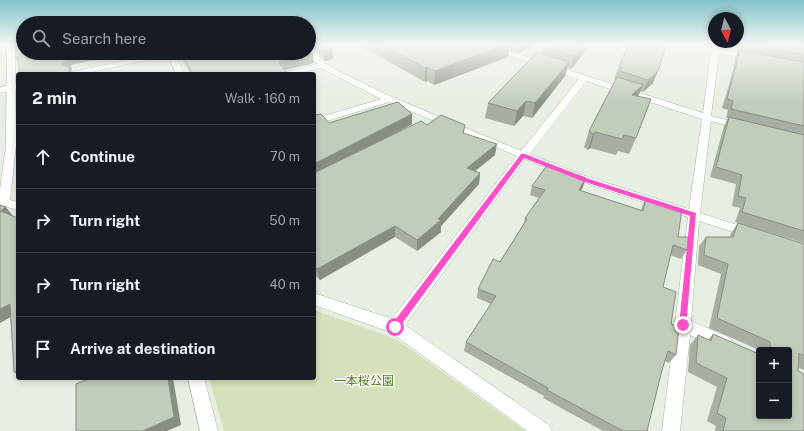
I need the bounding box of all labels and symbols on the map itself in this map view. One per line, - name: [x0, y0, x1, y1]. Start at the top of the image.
- north arrow: [708, 12, 744, 48]
- route end: [674, 316, 692, 334]
- route start: [386, 318, 404, 336]
- park label: 一本桜公園: [334, 374, 394, 388]

